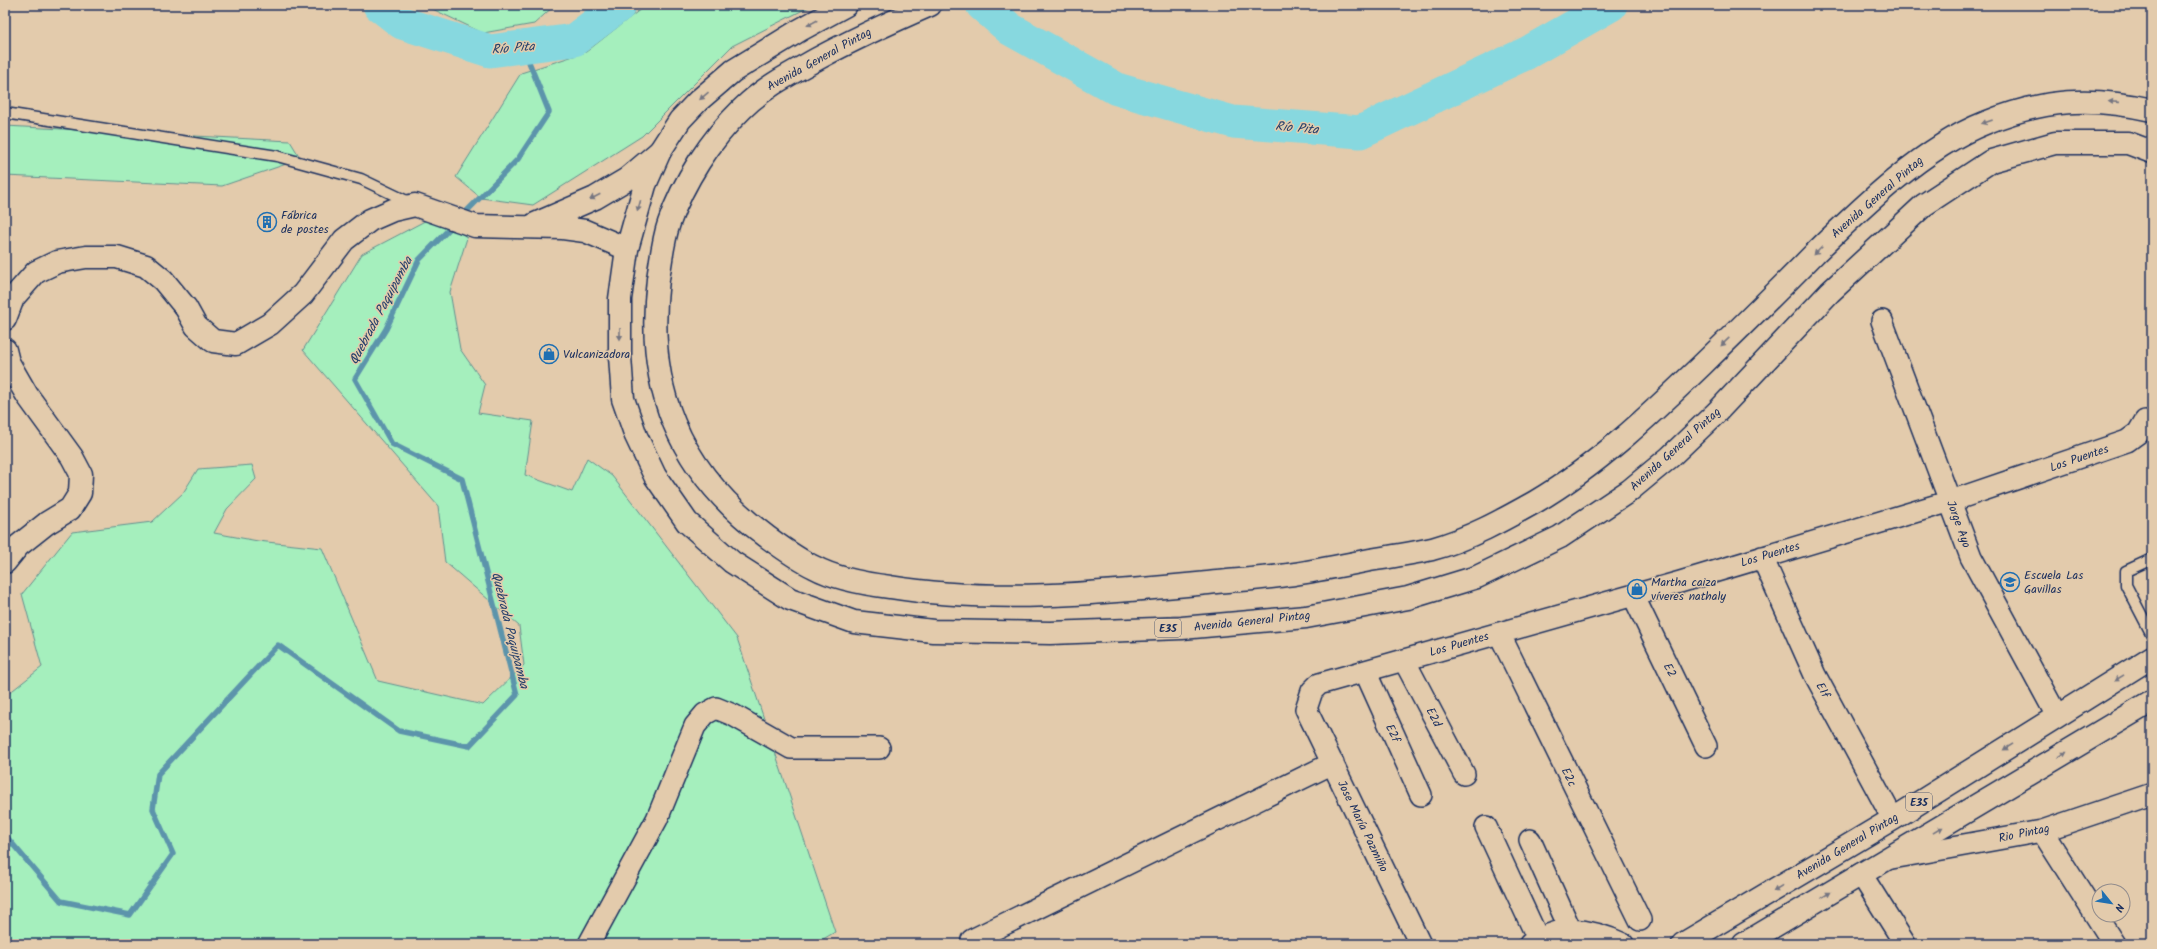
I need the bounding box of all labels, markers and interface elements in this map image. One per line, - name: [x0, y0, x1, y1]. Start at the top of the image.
- one-way arrow: [806, 20, 818, 27]
- street label: Avenida General Pintag: [763, 23, 875, 96]
- water label: Río Pita: [491, 36, 536, 61]
- one-way arrow: [700, 91, 709, 100]
- one-way arrow: [2108, 99, 2120, 106]
- water label: Río Pita: [1274, 116, 1320, 141]
- one-way arrow: [1981, 119, 1993, 125]
- street label: Avenida General Pintag: [1827, 152, 1928, 243]
- one-way arrow: [589, 194, 600, 201]
- one-way arrow: [636, 200, 642, 212]
- place label: Fábrica de postes: [281, 206, 329, 239]
- building icon: Fábrica de postes: [256, 211, 278, 233]
- one-way arrow: [1813, 246, 1823, 256]
- water label: Quebrada Paquipamba: [344, 252, 419, 368]
- one-way arrow: [617, 328, 623, 341]
- one-way arrow: [1720, 337, 1730, 347]
- shop icon: Vulcanizadora: [538, 343, 560, 365]
- place label: Vulcanizadora: [563, 345, 631, 364]
- street label: Avenida General Pintag: [1625, 403, 1725, 496]
- street label: Los Puentes: [2047, 440, 2111, 477]
- street label: Jorge Ayo: [1941, 498, 1976, 551]
- street label: Los Puentes: [1738, 536, 1802, 573]
- place label: Escuela Las Gavillas: [2024, 566, 2083, 599]
- water label: Quebrada Paquipamba: [485, 570, 534, 692]
- school or university icon: Escuela Las Gavillas: [1999, 571, 2021, 593]
- place label: Martha caiza víveres nathaly: [1651, 573, 1726, 606]
- shop icon: Martha caiza víveres nathaly: [1626, 578, 1648, 600]
- street label: Avenida General Pintag: [1193, 606, 1312, 637]
- road number: E35: [1155, 619, 1181, 637]
- street label: Los Puentes: [1427, 627, 1491, 662]
- street label: E2: [1658, 660, 1681, 681]
- one-way arrow: [2114, 674, 2124, 682]
- street label: E1f: [1811, 679, 1835, 703]
- street label: E2d: [1421, 704, 1447, 731]
- street label: E2f: [1380, 721, 1406, 747]
- one-way arrow: [2003, 743, 2014, 750]
- one-way arrow: [2056, 752, 2068, 759]
- street label: E2c: [1556, 764, 1581, 790]
- street label: Jose María Pazmiño: [1332, 777, 1393, 876]
- road number: E35: [1906, 793, 1932, 811]
- street label: Avenida General Pintag: [1792, 808, 1903, 885]
- street label: Rio Pintag: [1997, 819, 2052, 848]
- one-way arrow: [1932, 826, 1944, 833]
- north arrow: [2091, 883, 2131, 923]
- one-way arrow: [1772, 884, 1784, 891]
- one-way arrow: [1820, 892, 1832, 899]
- text: N: [2109, 900, 2128, 915]

